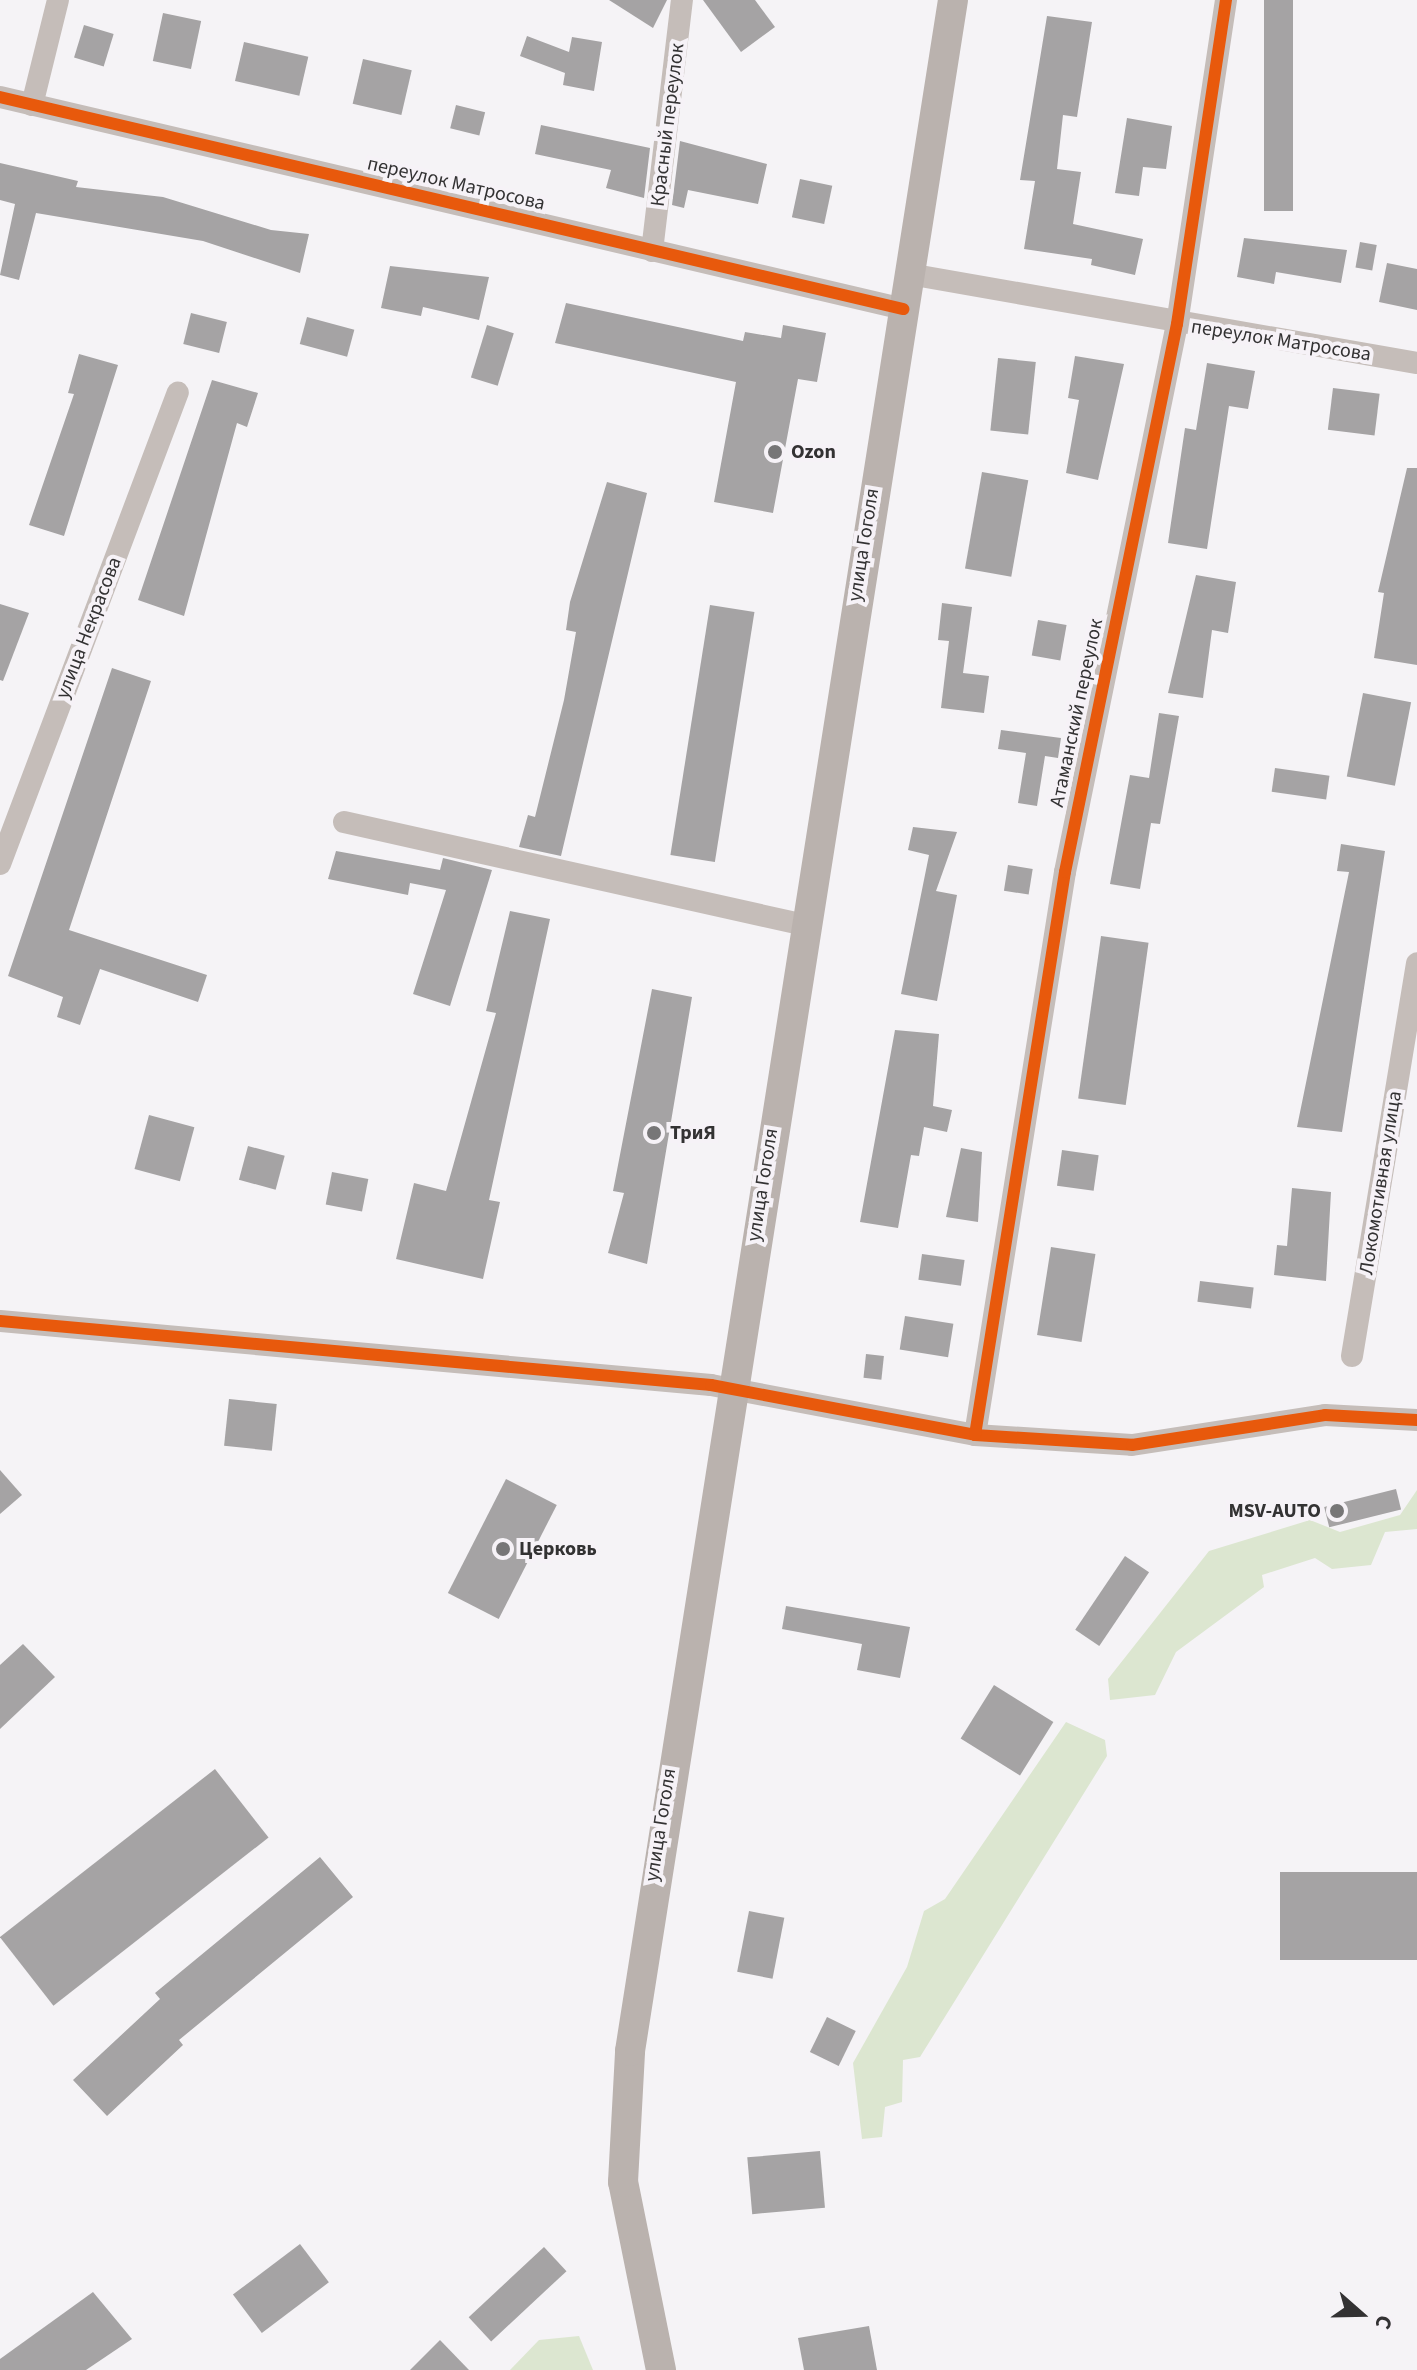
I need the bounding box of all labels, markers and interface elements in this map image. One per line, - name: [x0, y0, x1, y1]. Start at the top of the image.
- street label: Красный переулок: [646, 42, 690, 208]
- street label: переулок Матросова: [365, 152, 547, 216]
- street label: переулок Матросова: [1189, 315, 1373, 367]
- place label: Ozon: [791, 440, 836, 464]
- marker: Ozon: [766, 443, 784, 461]
- street label: улица Гоголя: [843, 487, 885, 603]
- street label: улица Некрасова: [51, 554, 127, 702]
- street label: Атаманский переулок: [1045, 617, 1109, 809]
- street label: Локомотивная улица: [1355, 1089, 1407, 1277]
- place label: ТриЯ: [670, 1121, 716, 1145]
- marker: ТриЯ: [645, 1124, 663, 1142]
- street label: улица Гоголя: [742, 1127, 784, 1243]
- place label: MSV-AUTO: [1229, 1499, 1321, 1523]
- marker: MSV-AUTO: [1328, 1502, 1346, 1520]
- place label: Церковь: [519, 1537, 597, 1561]
- marker: Церковь: [494, 1540, 512, 1558]
- street label: улица Гоголя: [640, 1767, 682, 1883]
- north arrow: [1321, 2274, 1401, 2354]
- text: С: [1366, 2311, 1401, 2334]

